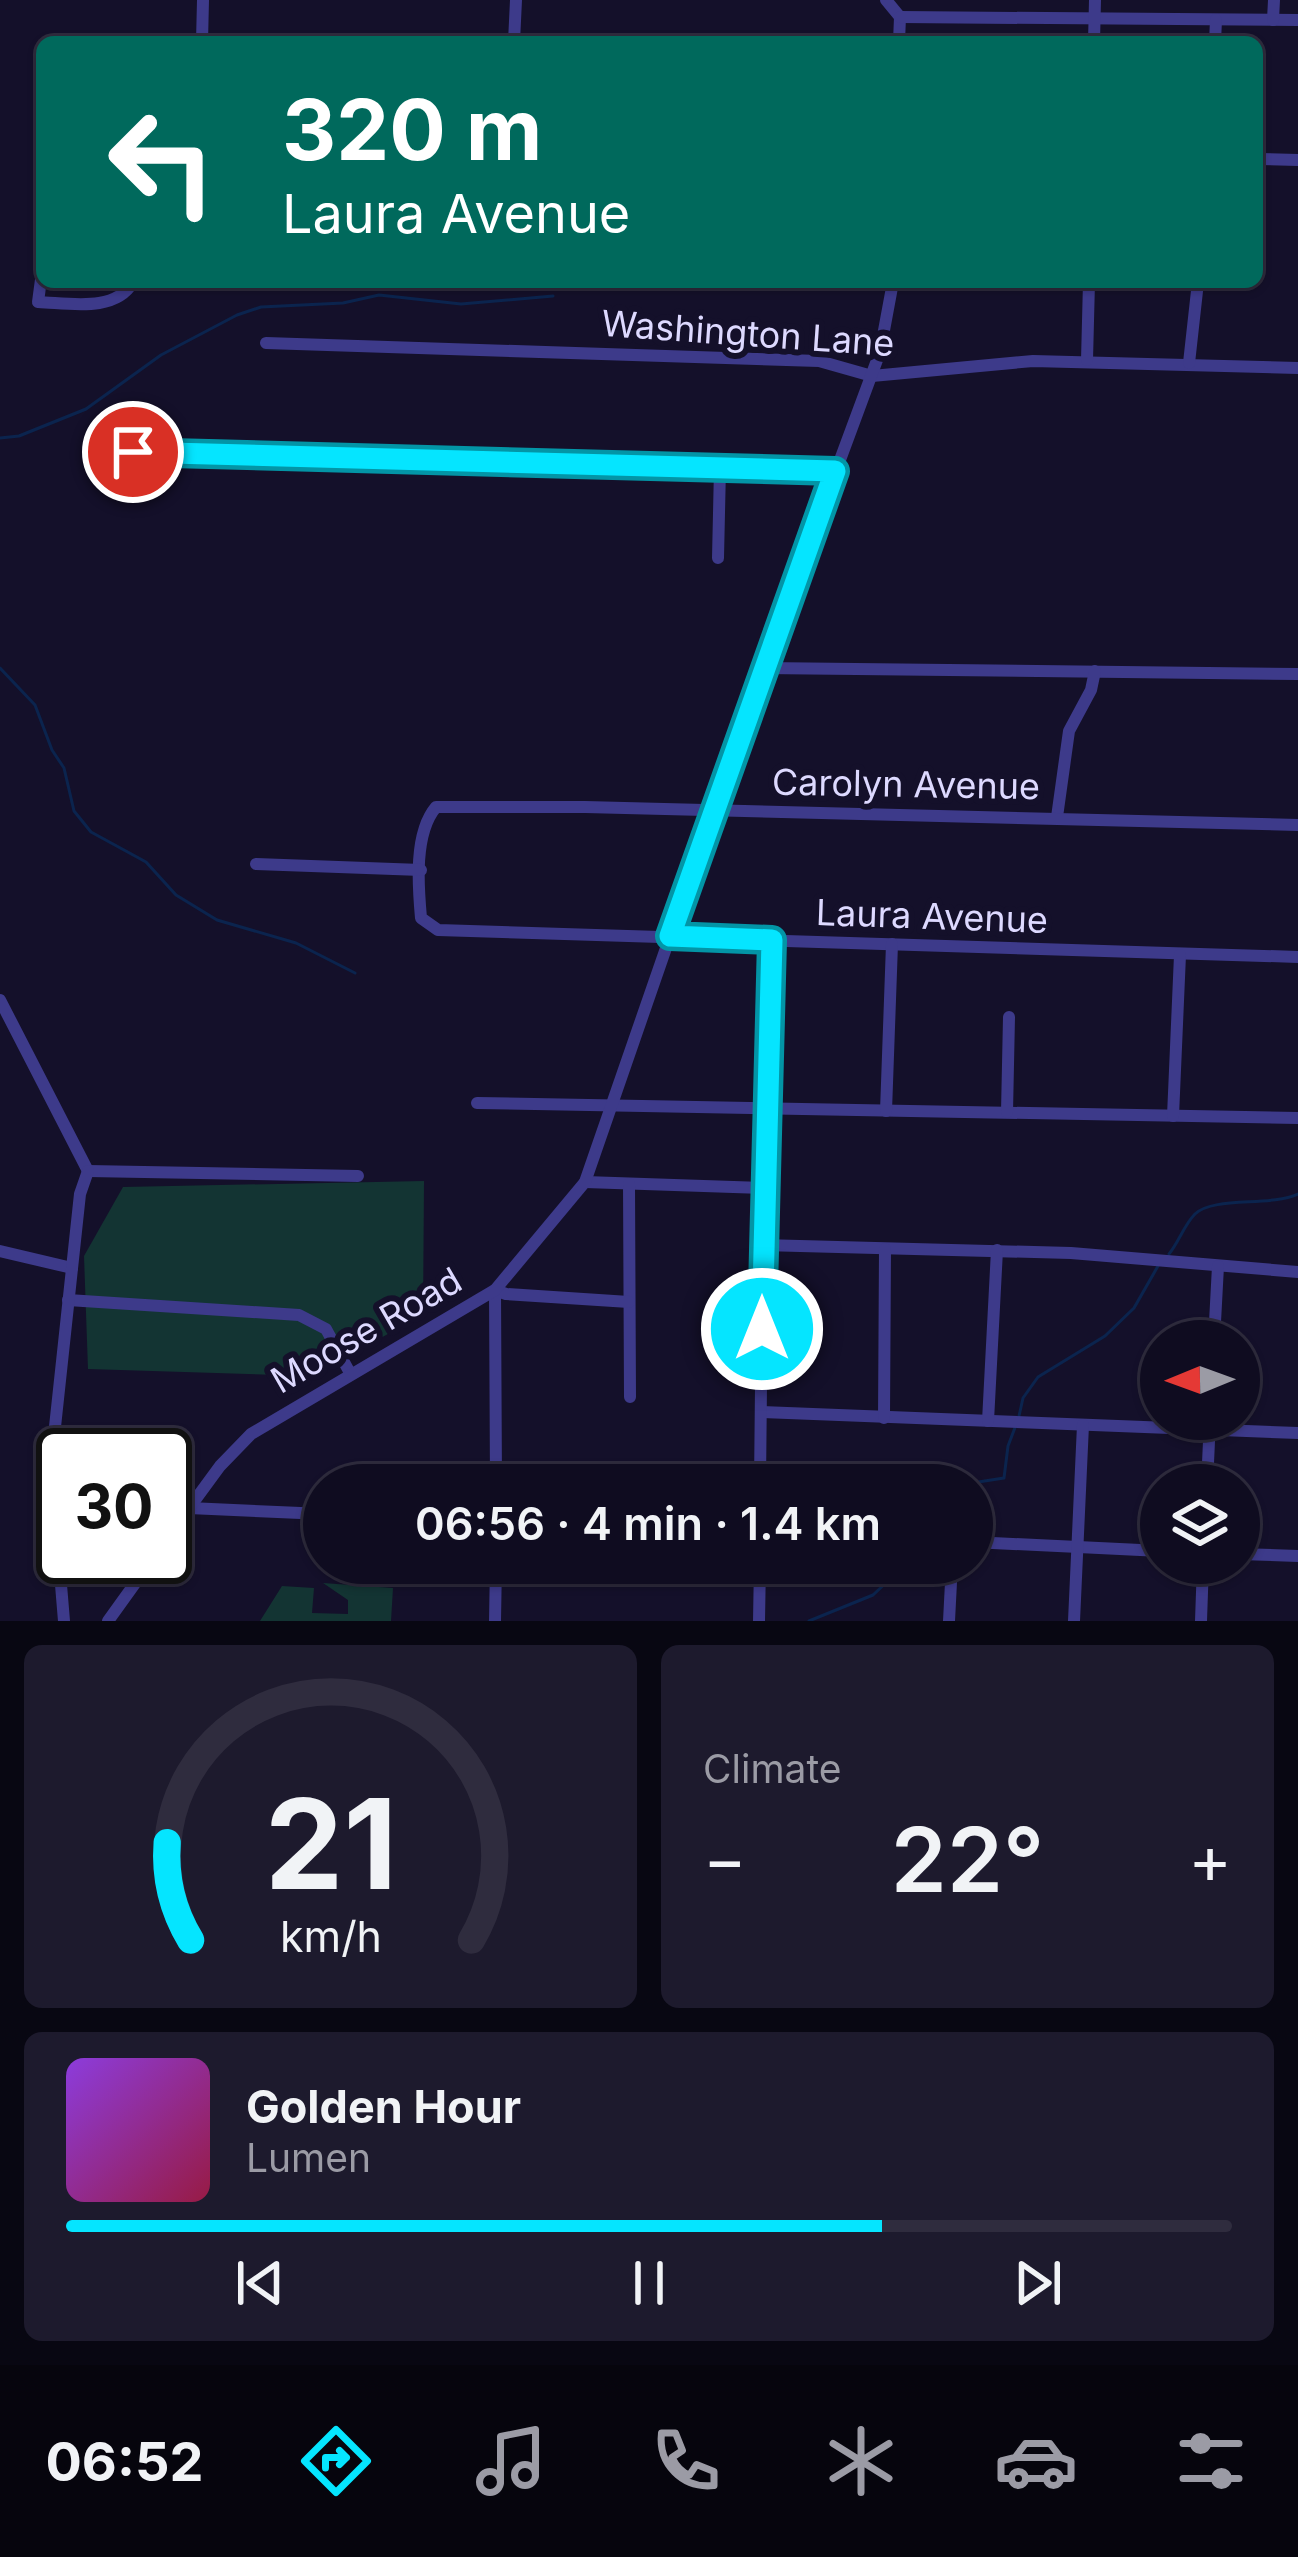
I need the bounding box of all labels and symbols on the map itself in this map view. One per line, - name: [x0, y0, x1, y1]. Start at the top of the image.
- street label: Washington Lane: [600, 301, 896, 365]
- pin: [82, 401, 184, 503]
- street label: Carolyn Avenue: [772, 760, 1040, 808]
- street label: Laura Avenue: [815, 890, 1049, 942]
- street label: Moose Road: [263, 1258, 469, 1402]
- position arrow: [699, 1266, 825, 1392]
- north arrow: [1140, 1320, 1260, 1440]
- speed limit sign: 30: [36, 1428, 192, 1584]

